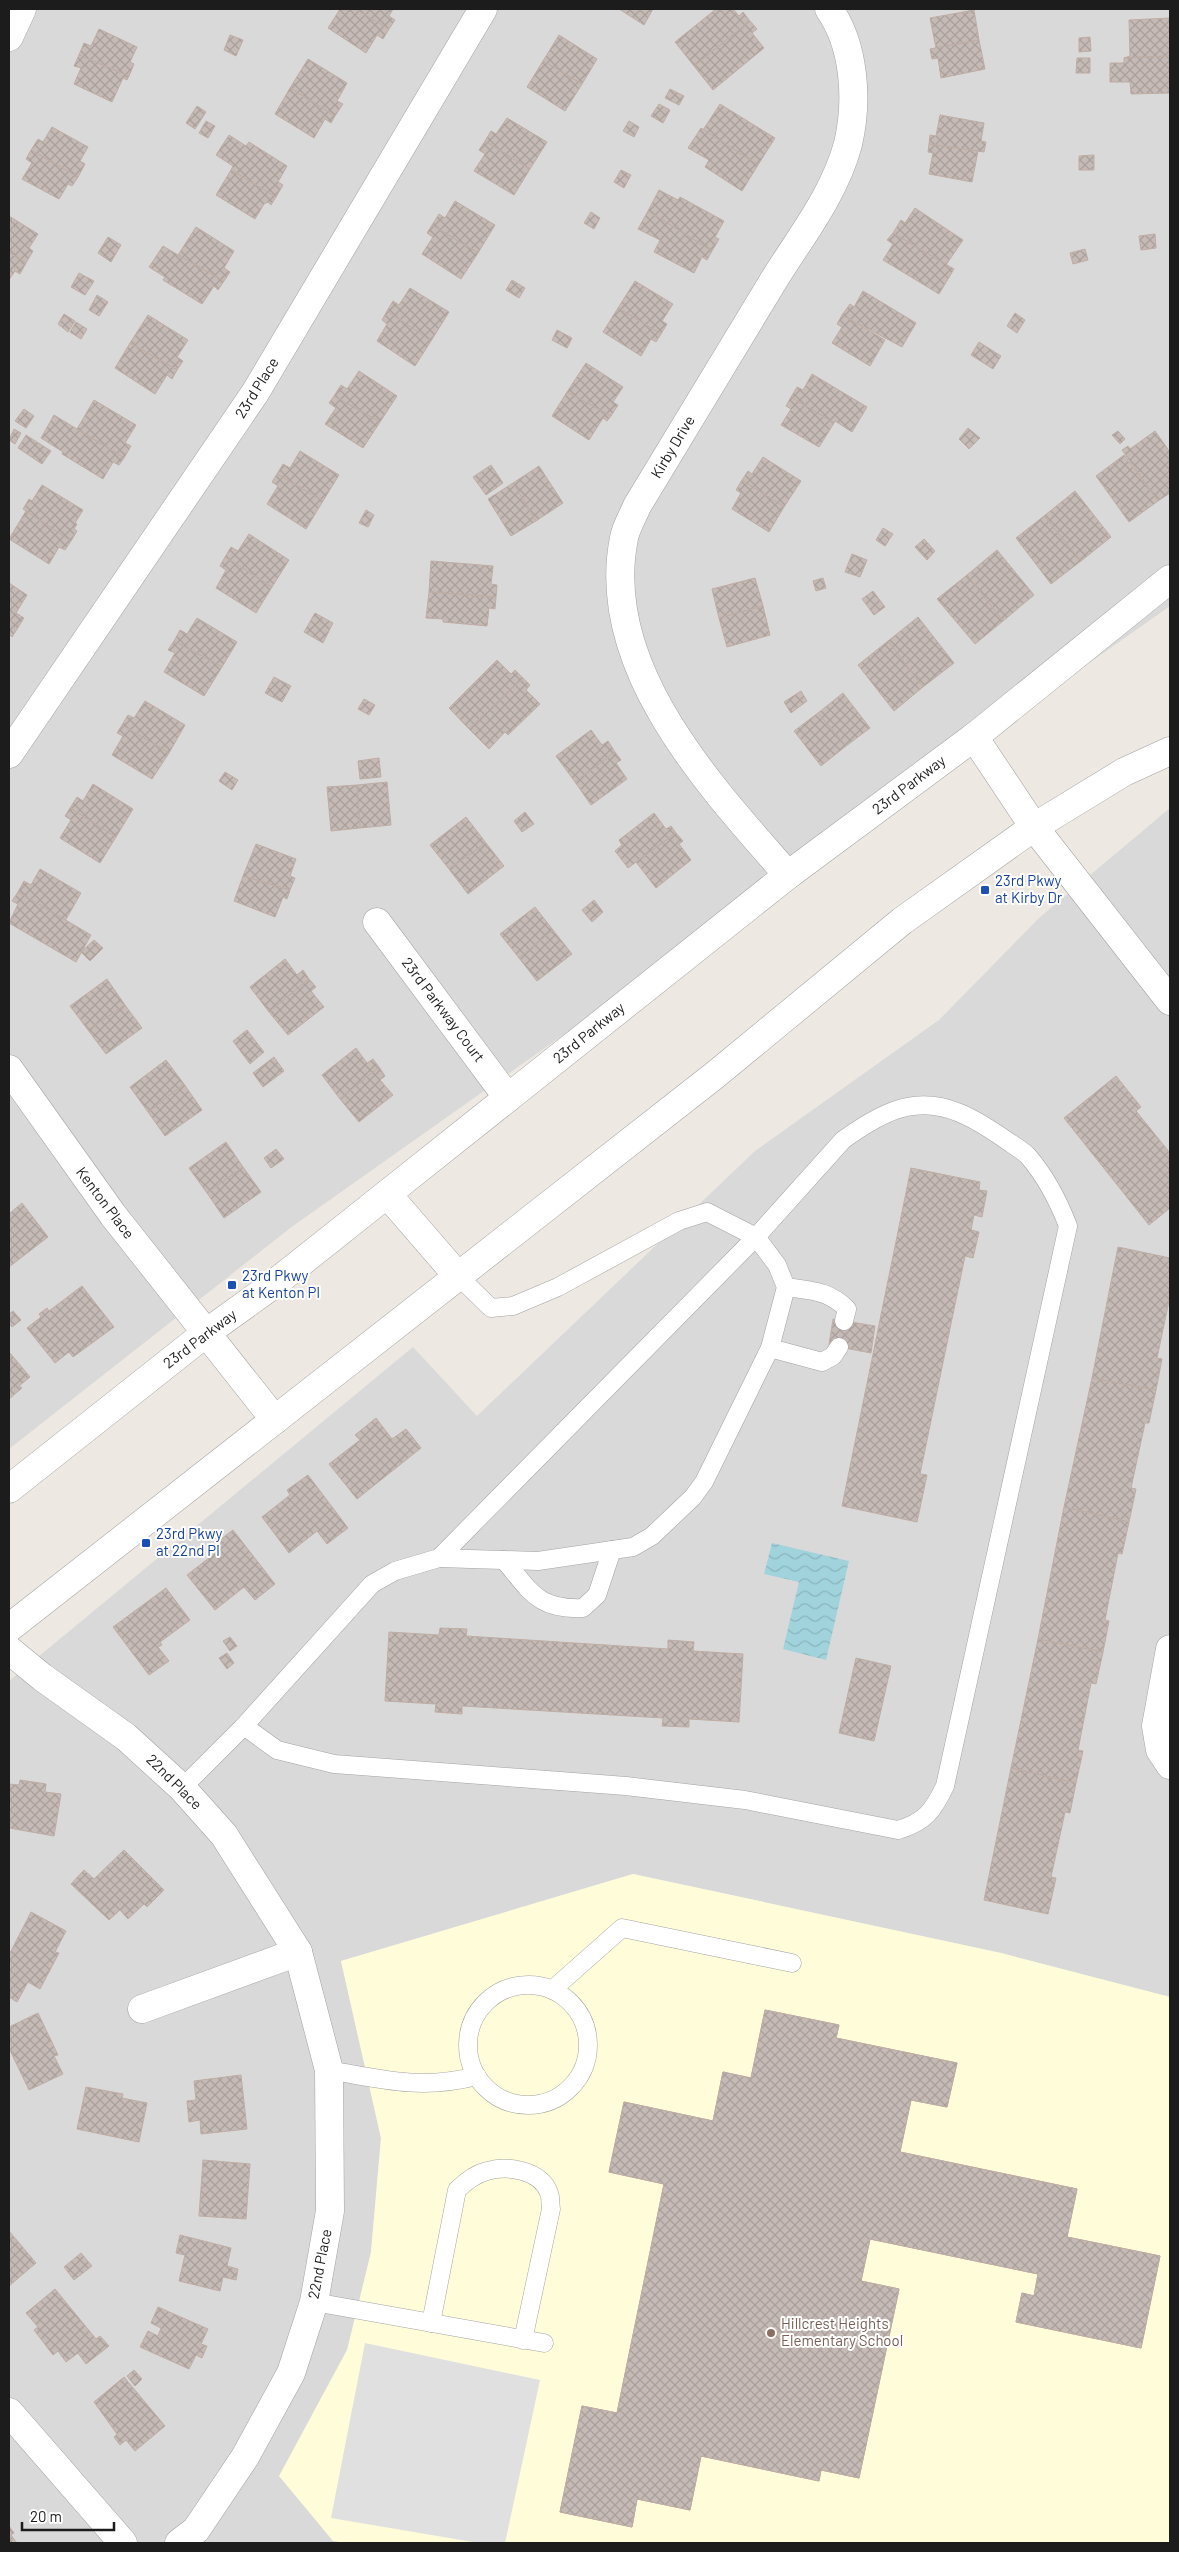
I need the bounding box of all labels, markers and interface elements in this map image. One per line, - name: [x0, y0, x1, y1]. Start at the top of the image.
- street label: 23rd Place: [231, 354, 282, 421]
- street label: Kirby Drive: [646, 412, 698, 481]
- street label: 23rd Parkway: [868, 751, 949, 818]
- place label: 23rd Pkwy at Kirby Dr: [995, 871, 1063, 906]
- marker: 23rd Pkwy at Kirby Dr: [979, 884, 991, 896]
- street label: 23rd Parkway Court: [399, 954, 489, 1065]
- street label: 23rd Parkway: [549, 998, 628, 1067]
- street label: Kenton Place: [73, 1163, 139, 1242]
- place label: 23rd Pkwy at Kenton Pl: [242, 1266, 320, 1301]
- marker: 23rd Pkwy at Kenton Pl: [226, 1279, 238, 1291]
- street label: 23rd Parkway: [159, 1305, 240, 1372]
- place label: 23rd Pkwy at 22nd Pl: [156, 1524, 222, 1559]
- marker: 23rd Pkwy at 22nd Pl: [140, 1537, 152, 1549]
- street label: 22nd Place: [143, 1750, 206, 1813]
- street label: 22nd Place: [303, 2227, 335, 2300]
- place label: Hillcrest Heights Elementary School: [781, 2314, 903, 2349]
- marker: Hillcrest Heights Elementary School: [765, 2327, 777, 2339]
- scale bar: [22, 2500, 115, 2532]
- text: 20 m: [30, 2507, 62, 2525]

